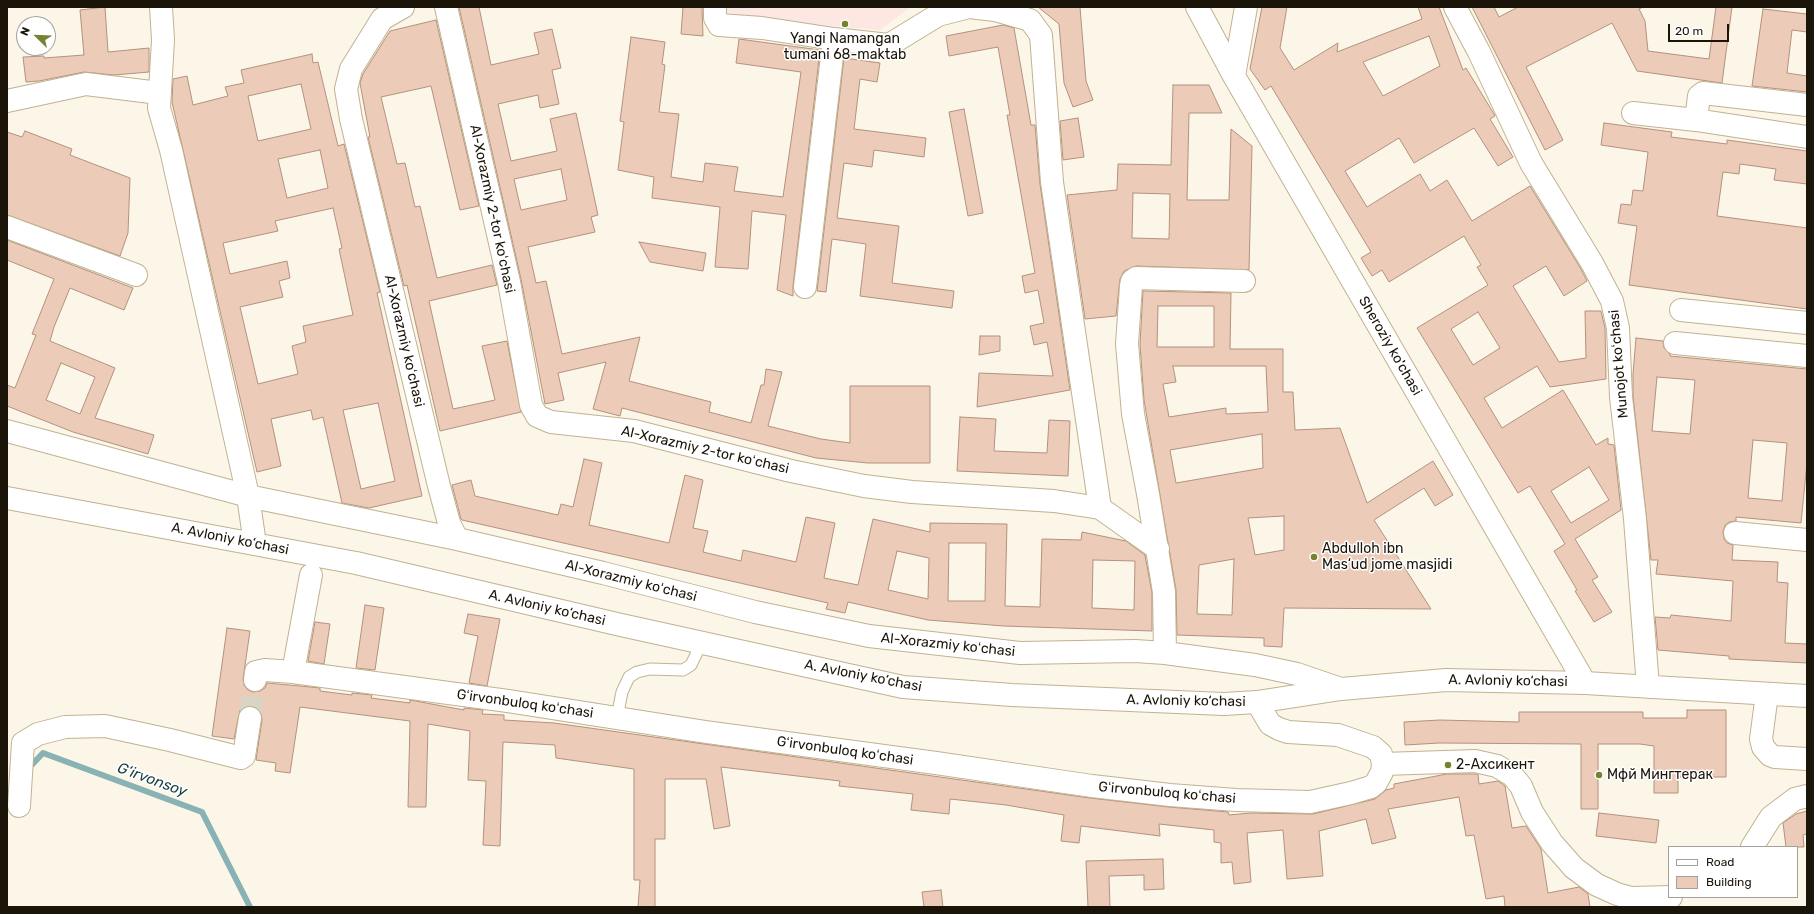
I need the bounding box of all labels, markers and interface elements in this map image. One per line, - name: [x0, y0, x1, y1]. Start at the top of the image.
- north arrow: [16, 16, 56, 56]
- scale bar: [1670, 16, 1731, 42]
- marker: Yangi Namangan tumani 68-maktab: [840, 19, 850, 29]
- text: 20 m: [1675, 24, 1703, 38]
- text: N: [18, 25, 33, 38]
- place label: Yangi Namangan tumani 68-maktab: [784, 31, 906, 64]
- street label: Al-Xorazmiy 2-tor koʻchasi: [466, 123, 518, 295]
- street label: Al-Xorazmiy koʻchasi: [381, 273, 427, 409]
- street label: Sheroziy ko'chasi: [1355, 294, 1425, 398]
- street label: Munojot koʻchasi: [1606, 309, 1632, 419]
- street label: Al-Xorazmiy 2-tor koʻchasi: [619, 422, 791, 478]
- street label: A. Avloniy ko‘chasi: [170, 519, 290, 559]
- place label: Abdulloh ibn Mas‘ud jome masjidi: [1322, 541, 1452, 574]
- marker: Abdulloh ibn Mas‘ud jome masjidi: [1309, 552, 1319, 562]
- street label: Al-Xorazmiy koʻchasi: [563, 557, 699, 605]
- street label: A. Avloniy ko‘chasi: [487, 586, 607, 630]
- street label: Al-Xorazmiy koʻchasi: [880, 630, 1016, 660]
- street label: A. Avloniy ko‘chasi: [803, 656, 923, 696]
- street label: A. Avloniy ko‘chasi: [1448, 672, 1568, 690]
- street label: Gʻirvonbuloq koʻchasi: [456, 686, 594, 722]
- street label: A. Avloniy ko‘chasi: [1126, 692, 1246, 710]
- street label: Gʻirvonbuloq koʻchasi: [776, 733, 914, 769]
- place label: 2-Ахсикент: [1456, 757, 1535, 773]
- water label: G‘irvonsoy: [115, 759, 189, 801]
- marker: 2-Ахсикент: [1443, 760, 1453, 770]
- place label: Мфй Мингтерак: [1607, 767, 1713, 783]
- marker: Мфй Мингтерак: [1594, 770, 1604, 780]
- street label: Gʻirvonbuloq koʻchasi: [1098, 779, 1236, 807]
- legend: [1668, 846, 1798, 898]
- text: Road: [1706, 855, 1734, 869]
- text: Building: [1706, 875, 1752, 889]

